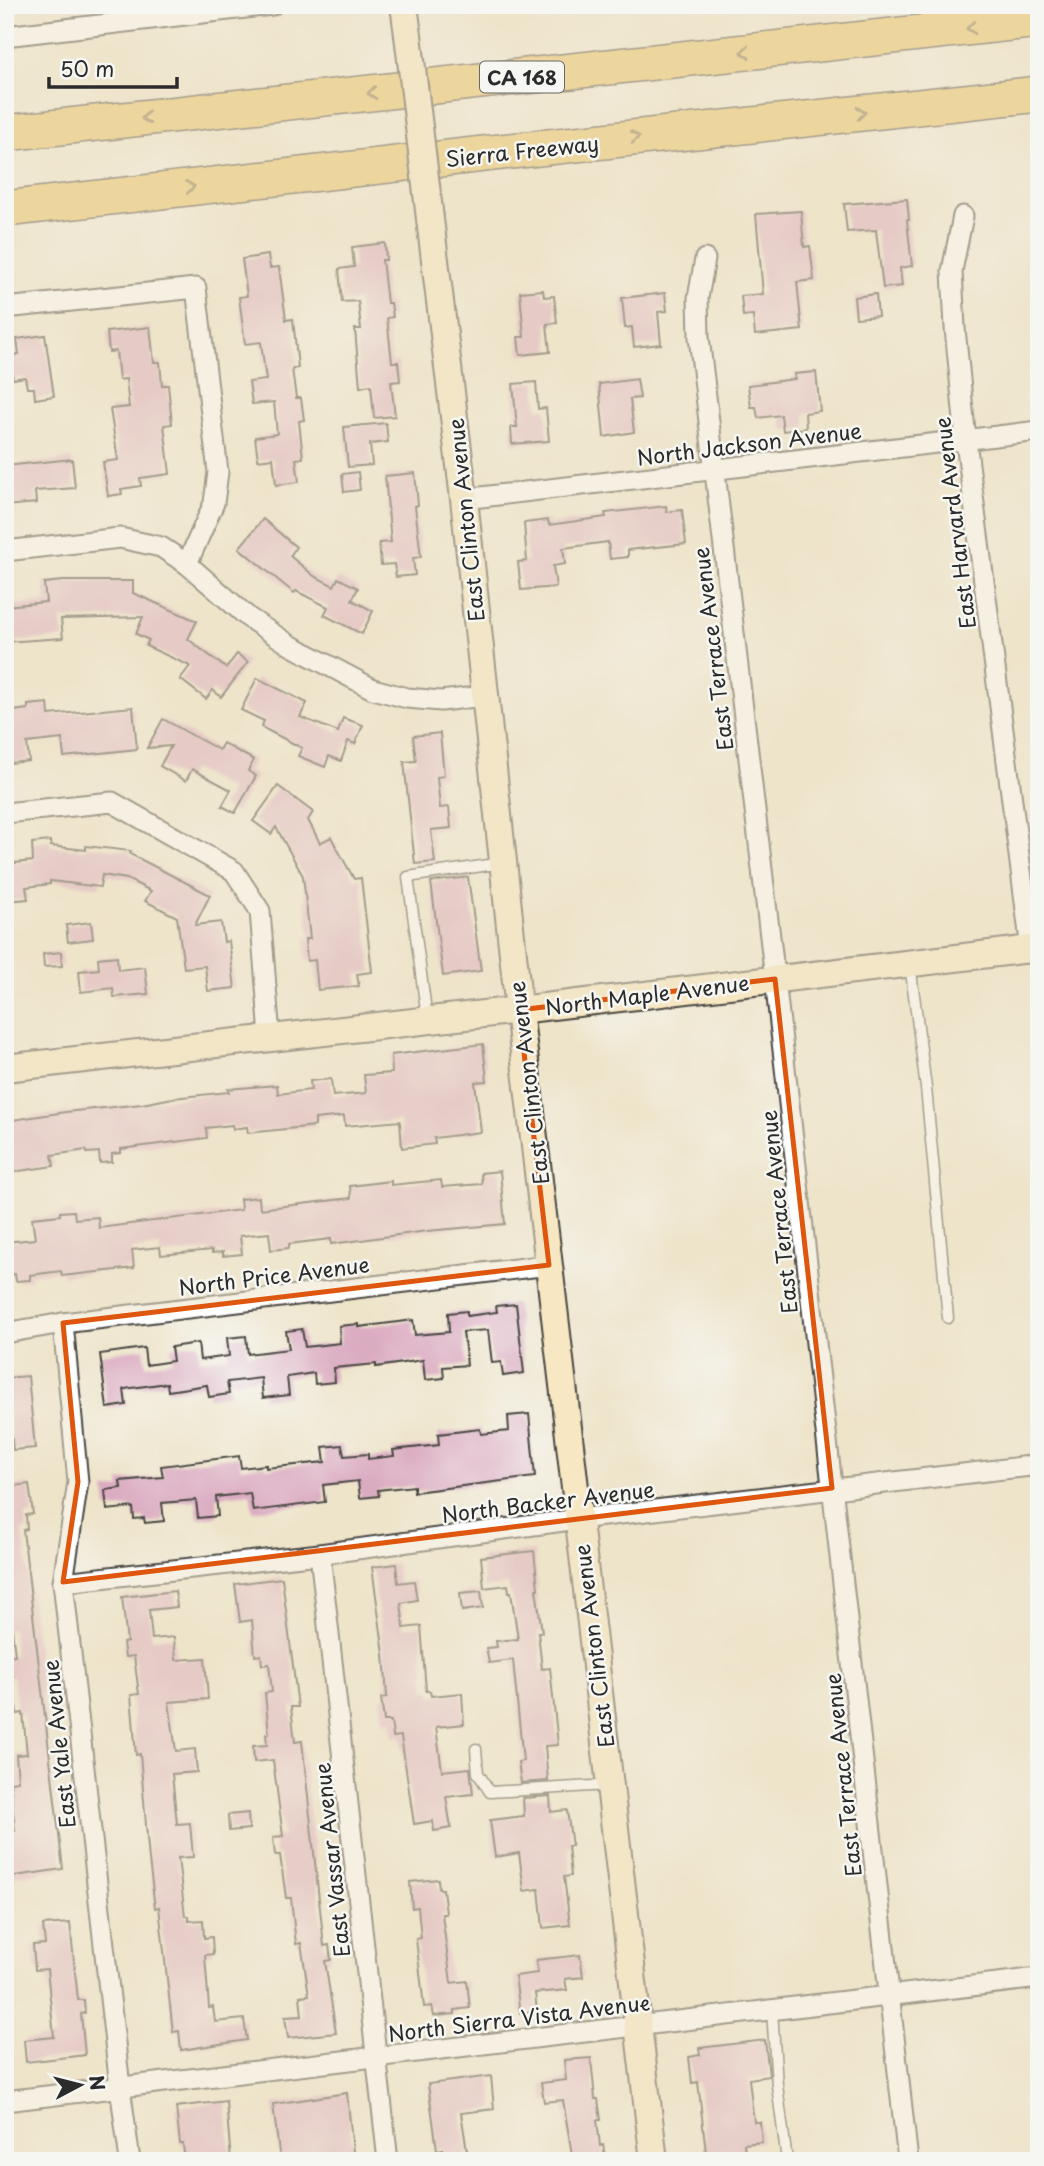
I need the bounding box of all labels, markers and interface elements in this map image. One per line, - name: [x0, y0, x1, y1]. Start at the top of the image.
- one-way arrow: [965, 20, 977, 35]
- one-way arrow: [739, 45, 751, 60]
- scale bar: [49, 46, 177, 90]
- text: 50 m: [60, 52, 114, 84]
- road number: CA 168: [480, 61, 564, 92]
- one-way arrow: [367, 85, 378, 100]
- one-way arrow: [856, 106, 867, 121]
- one-way arrow: [140, 110, 151, 125]
- street label: Sierra Freeway: [444, 126, 600, 174]
- one-way arrow: [629, 130, 641, 145]
- one-way arrow: [185, 180, 196, 195]
- street label: North Jackson Avenue: [635, 413, 863, 473]
- street label: East Harvard Avenue: [925, 415, 983, 631]
- street label: East Clinton Avenue: [438, 417, 492, 623]
- street label: East Terrace Avenue: [684, 546, 740, 752]
- street label: North Maple Avenue: [543, 966, 751, 1022]
- street label: East Clinton Avenue: [500, 980, 556, 1186]
- street label: East Terrace Avenue: [751, 1109, 805, 1315]
- street label: North Price Avenue: [177, 1247, 371, 1303]
- street label: North Backer Avenue: [440, 1472, 656, 1530]
- street label: East Clinton Avenue: [565, 1543, 621, 1749]
- street label: East Yale Avenue: [33, 1658, 83, 1830]
- street label: East Terrace Avenue: [815, 1672, 869, 1878]
- street label: East Vassar Avenue: [305, 1761, 357, 1959]
- street label: North Sierra Vista Avenue: [386, 1985, 652, 2049]
- north arrow: [46, 2050, 116, 2120]
- text: N: [83, 2074, 113, 2092]

